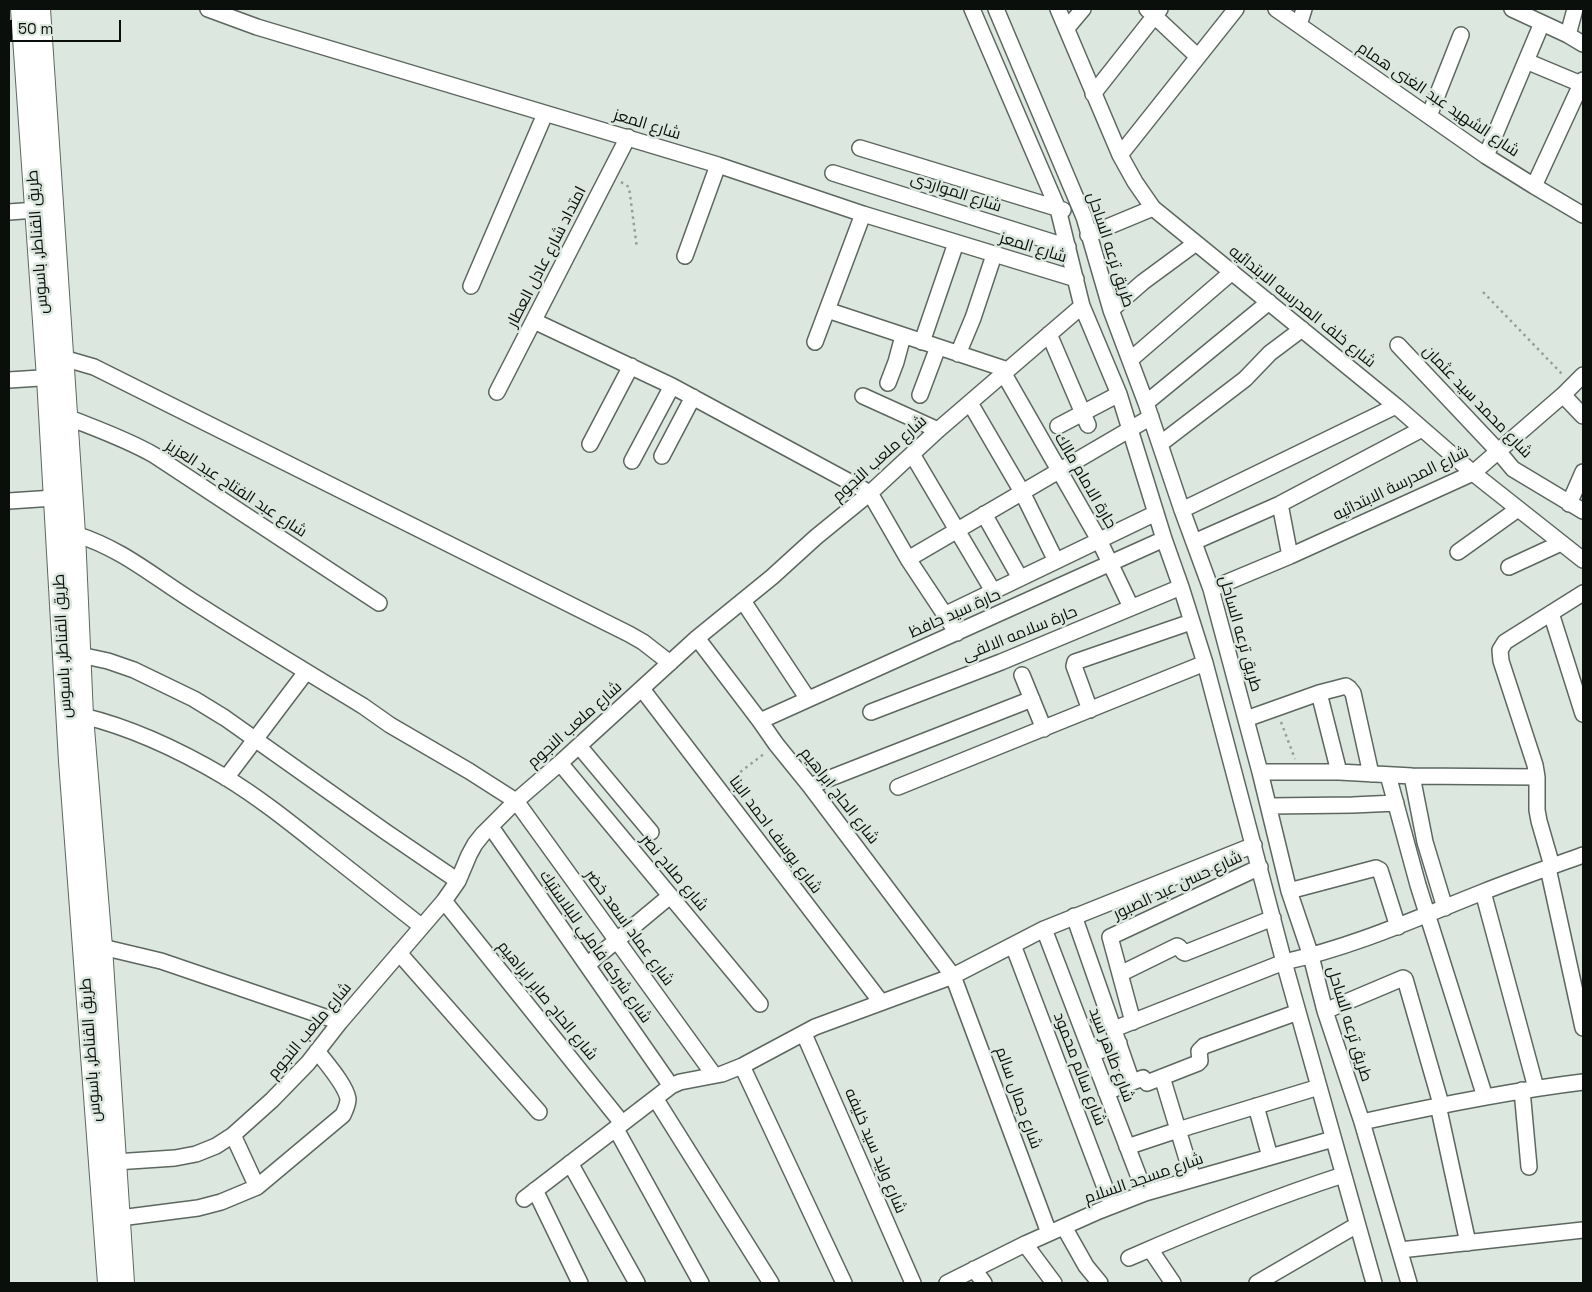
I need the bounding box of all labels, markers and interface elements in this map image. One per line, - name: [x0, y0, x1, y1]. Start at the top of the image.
- scale bar: [12, 10, 124, 42]
- text: 50 m: [18, 19, 53, 38]
- street label: شارع الشهيد عبد الغنى همام: [1353, 39, 1523, 161]
- street label: شارع المعز: [611, 106, 683, 144]
- street label: طريق القناطر, باسوس: [23, 169, 53, 315]
- street label: شارع المواردى: [908, 169, 1004, 217]
- street label: امتداد شارع عادل العطار: [503, 183, 591, 331]
- street label: طريق ترعه الساحل: [1082, 190, 1138, 310]
- street label: شارع المعز: [997, 229, 1069, 267]
- street label: شارع خلف المدرسه الابتدائيه: [1225, 242, 1379, 372]
- street label: شارع محمد سيد عثمان: [1418, 342, 1536, 462]
- street label: شارع ملعب النجوم: [829, 412, 931, 506]
- street label: حارة الامام مالك: [1050, 430, 1120, 532]
- street label: شارع عبد الفتاح عبد العزيز: [162, 436, 310, 542]
- street label: شارع المدرسة الابتدائيه: [1330, 443, 1472, 525]
- street label: طريق القناطر, باسوس: [50, 573, 76, 719]
- street label: طريق ترعه الساحل: [1214, 574, 1266, 694]
- street label: حارة سيد حافظ: [906, 585, 1004, 643]
- street label: حارة سلامه الالفى: [960, 602, 1080, 666]
- street label: شارع ملعب النجوم: [524, 678, 626, 772]
- street label: شارع الحاج ابراهيم: [795, 744, 883, 848]
- street label: شارع يوسف احمد البنا: [725, 772, 825, 898]
- street label: شارع صلاح نصر: [636, 831, 712, 915]
- street label: شارع حسن عبد الصبور: [1110, 848, 1246, 924]
- street label: شارع عماد اسعد خضر: [580, 866, 678, 990]
- street label: شارع شركه فاملي للبلاستيك: [535, 867, 655, 1027]
- street label: شارع الحاج صابر ابراهيم: [493, 937, 601, 1065]
- street label: طريق ترعه الساحل: [1322, 964, 1376, 1084]
- street label: طريق القناطر, باسوس: [76, 977, 106, 1123]
- street label: شارع ملعب النجوم: [264, 979, 356, 1083]
- street label: شارع طاهر سيد: [1084, 1005, 1138, 1105]
- street label: شارع سالم محمود: [1049, 1010, 1109, 1128]
- street label: شارع جمال سالم: [991, 1044, 1045, 1152]
- street label: شارع وليد سيد خليفه: [840, 1085, 910, 1217]
- street label: شارع مسجد السلام: [1082, 1150, 1206, 1208]

